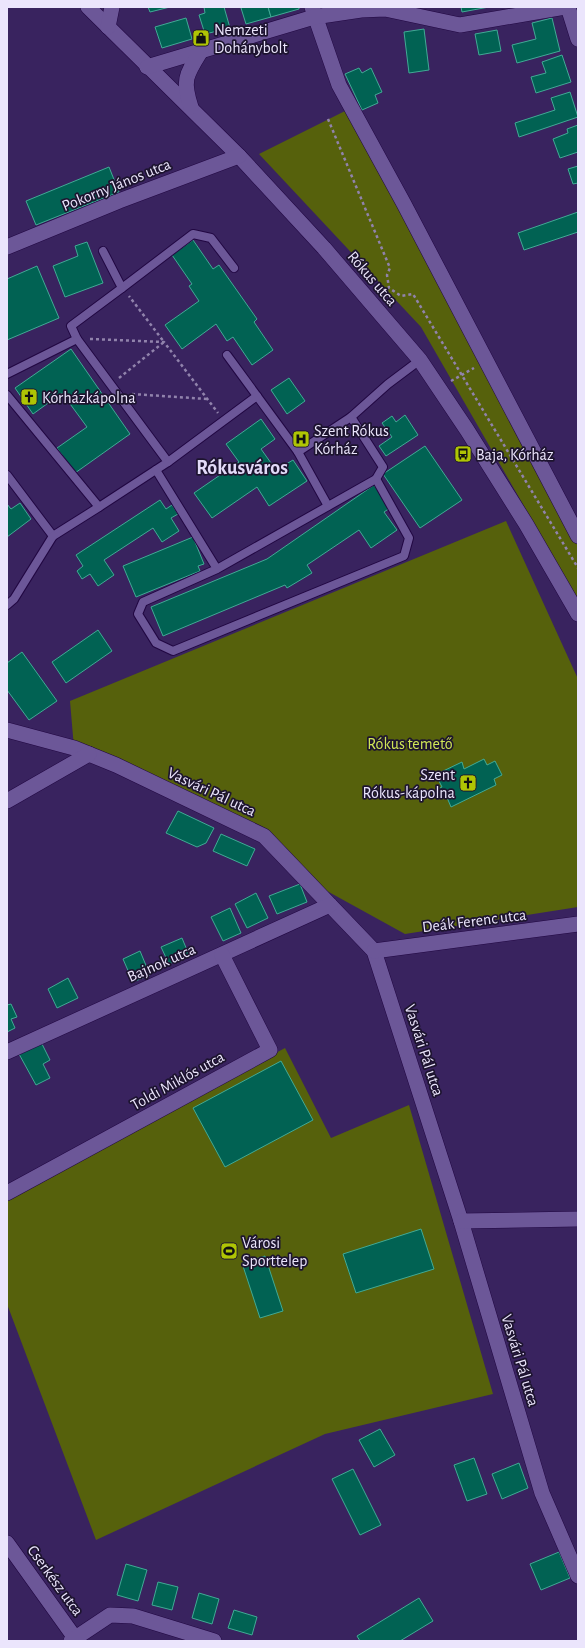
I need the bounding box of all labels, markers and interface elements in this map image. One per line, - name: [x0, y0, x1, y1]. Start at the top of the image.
- place label: Nemzeti Dohánybolt: [214, 22, 288, 57]
- shop icon: Nemzeti Dohánybolt: [191, 28, 211, 48]
- street label: Pokorny János utca: [60, 156, 173, 215]
- street label: Rókus utca: [344, 248, 400, 309]
- church icon: Kórházkápolna: [19, 387, 39, 407]
- place label: Kórházkápolna: [42, 390, 136, 406]
- place label: Szent Rókus Kórház: [314, 423, 389, 457]
- hospital icon: Szent Rókus Kórház: [291, 429, 311, 449]
- bus stop icon: Baja, Kórház: [453, 444, 473, 464]
- place label: Baja, Kórház: [476, 447, 554, 464]
- district label: Rókusváros: [196, 458, 288, 478]
- park label: Rókus temető: [367, 736, 453, 752]
- street label: Vasvári Pál utca: [165, 765, 258, 819]
- place label: Szent Rókus-kápolna: [363, 767, 455, 801]
- church icon: Szent Rókus-kápolna: [458, 773, 478, 793]
- street label: Deák Ferenc utca: [421, 907, 527, 935]
- street label: Bajnok utca: [125, 941, 198, 986]
- street label: Vasvári Pál utca: [402, 1003, 446, 1098]
- street label: Toldi Miklós utca: [128, 1049, 227, 1113]
- place label: Városi Sporttelep: [242, 1235, 307, 1269]
- sports icon: Városi Sporttelep: [219, 1241, 239, 1261]
- street label: Vasvári Pál utca: [498, 1312, 542, 1408]
- street label: Cserkész utca: [24, 1542, 86, 1619]

